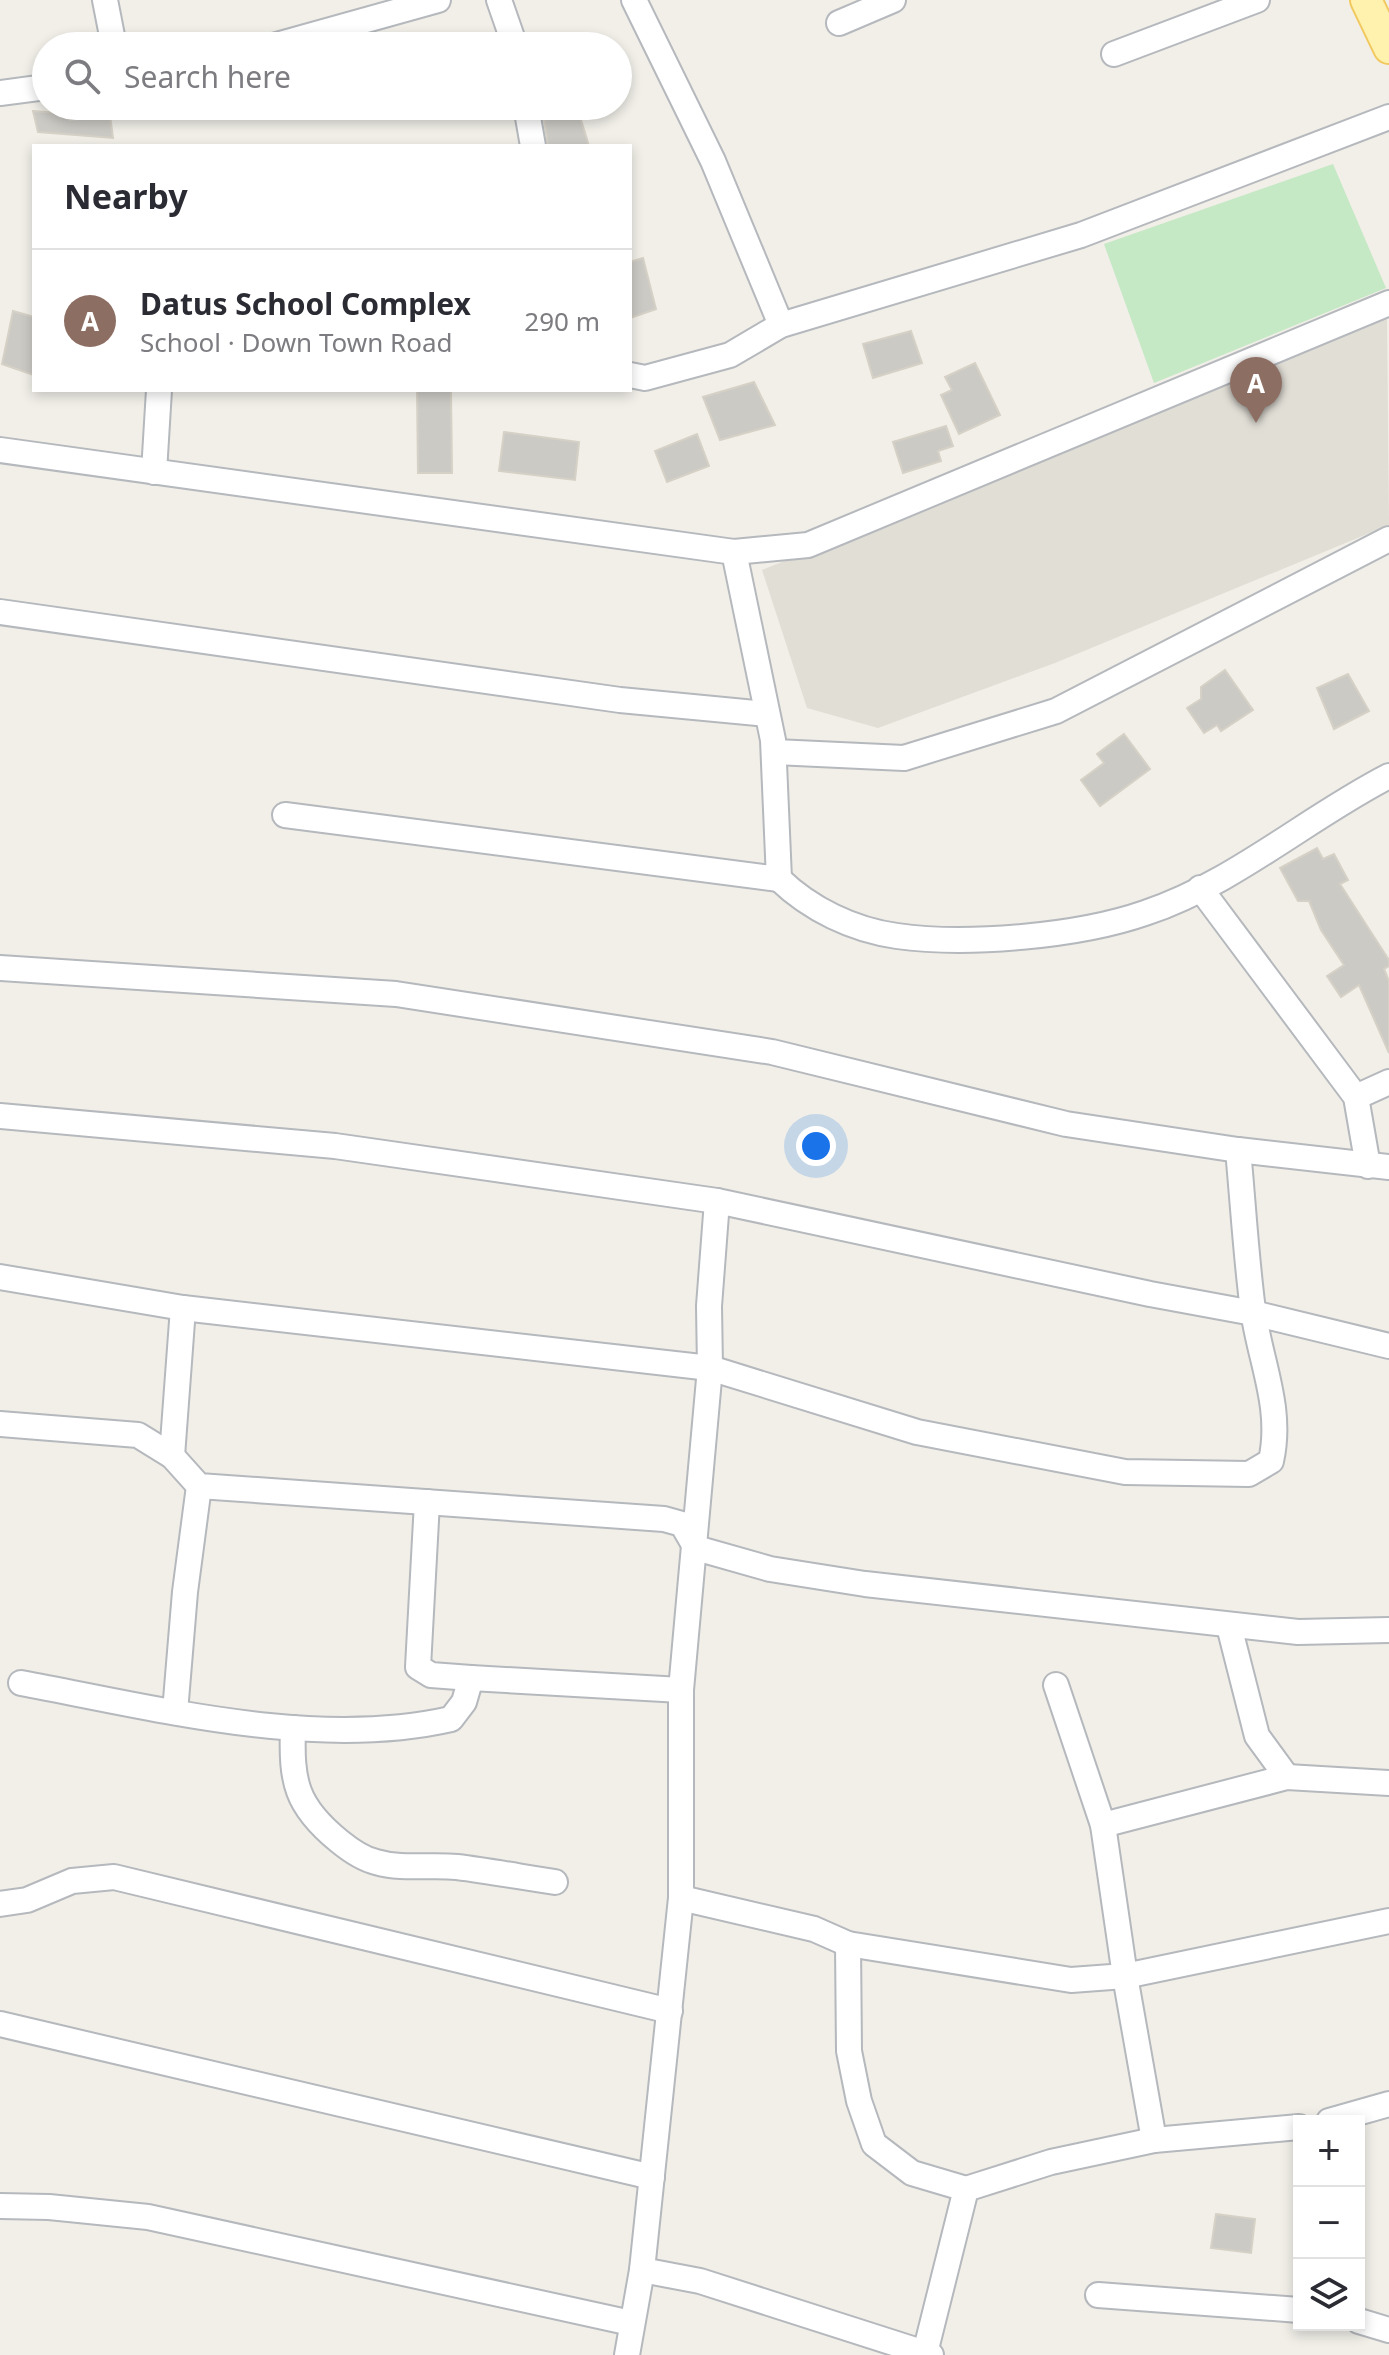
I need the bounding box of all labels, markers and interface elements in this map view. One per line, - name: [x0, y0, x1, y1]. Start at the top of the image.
- search box: [32, 32, 632, 120]
- icon: search: [60, 54, 104, 98]
- text: Search here: [124, 56, 291, 97]
- text: Nearby: [64, 173, 188, 219]
- text: Datus School Complex: [140, 283, 471, 324]
- text: A: [81, 303, 99, 339]
- text: 290 m: [524, 303, 600, 339]
- text: School · Down Town Road: [140, 324, 453, 360]
- pin: A: [1230, 357, 1282, 423]
- your location: [796, 1126, 836, 1166]
- map controls: [1293, 2115, 1365, 2331]
- button: +: [1293, 2115, 1365, 2187]
- button: −: [1293, 2187, 1365, 2259]
- button: layers: [1293, 2259, 1365, 2331]

